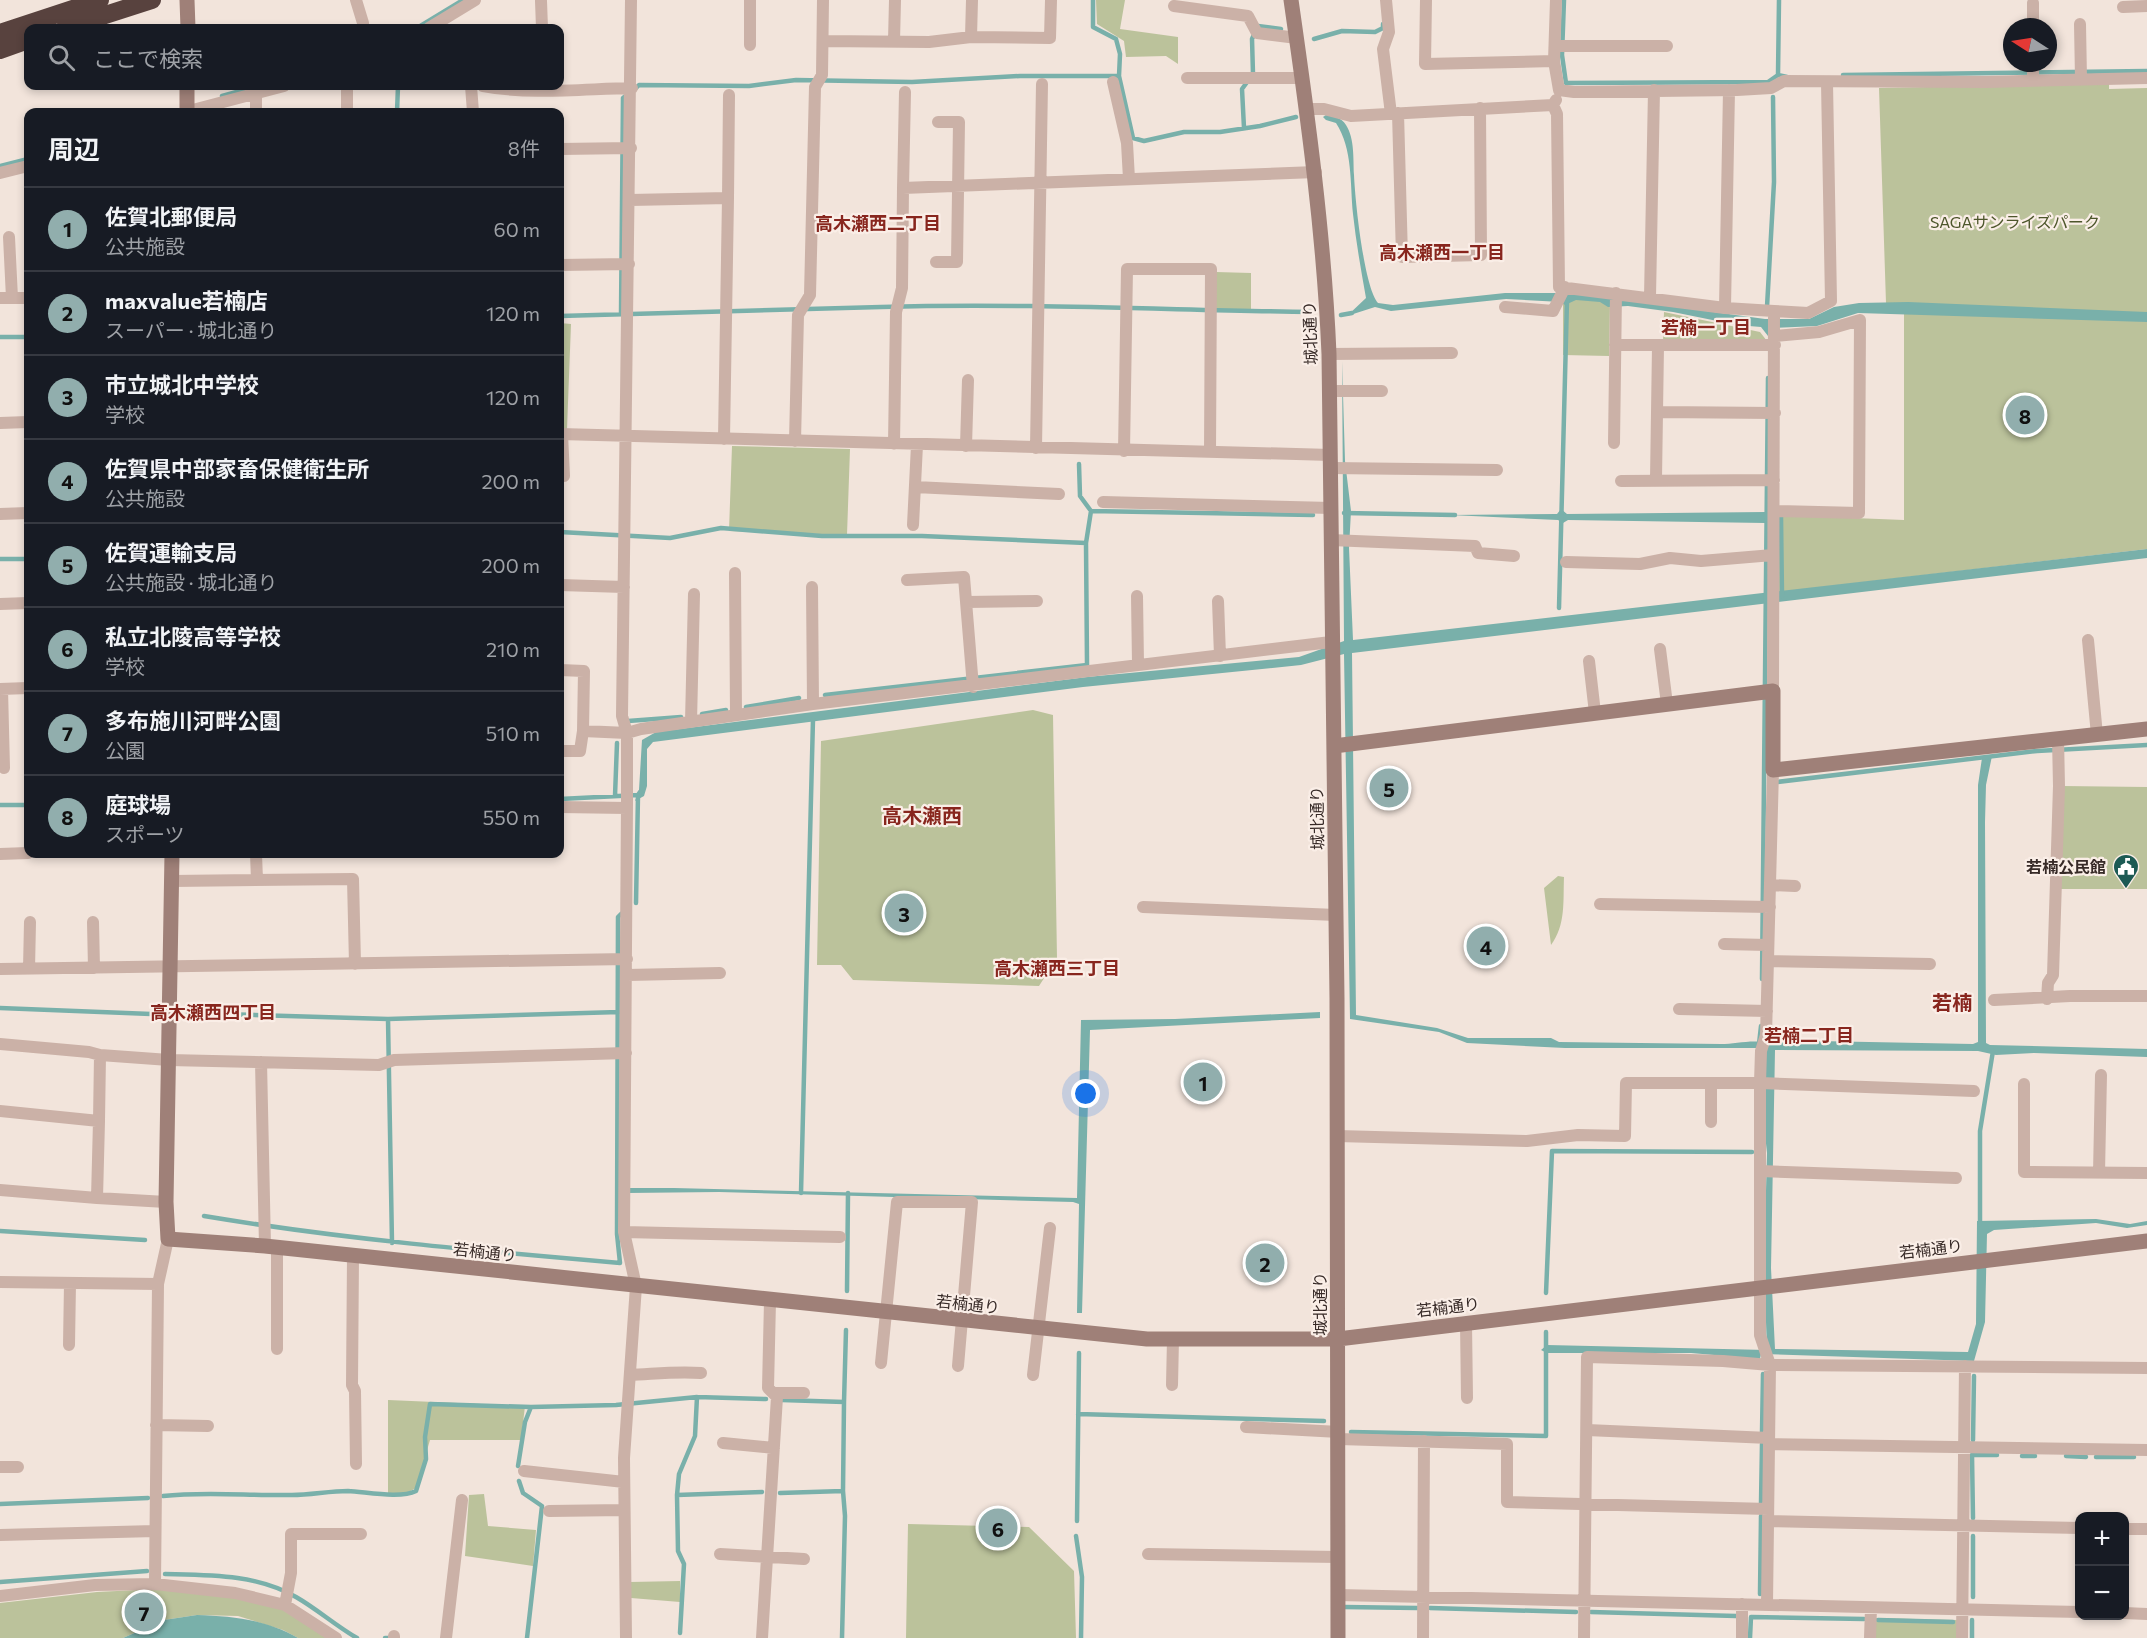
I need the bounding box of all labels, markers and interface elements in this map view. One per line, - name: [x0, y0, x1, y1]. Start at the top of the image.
- north arrow: [2003, 18, 2057, 72]
- search box: [24, 24, 564, 90]
- icon: search: [45, 41, 78, 74]
- text: ここで検索: [93, 45, 203, 72]
- text: 周辺: [48, 133, 100, 164]
- text: 8件: [508, 136, 540, 160]
- text: 佐賀北郵便局: [105, 203, 237, 230]
- district label: 高木瀬西二丁目: [815, 212, 941, 234]
- park label: SAGAサンライズパーク: [1930, 212, 2100, 231]
- text: 1: [63, 217, 72, 241]
- text: 60 m: [494, 217, 540, 241]
- text: 公共施設: [105, 234, 185, 258]
- district label: 高木瀬西一丁目: [1379, 241, 1505, 263]
- text: maxvalue若楠店: [105, 287, 268, 314]
- text: 2: [62, 301, 73, 325]
- text: 120 m: [486, 301, 540, 325]
- street label: 城北通り: [1299, 301, 1320, 365]
- district label: 若楠一丁目: [1661, 316, 1751, 338]
- text: スーパー · 城北通り: [105, 318, 277, 342]
- text: 市立城北中学校: [105, 371, 259, 398]
- text: 3: [62, 385, 73, 409]
- text: 120 m: [486, 385, 540, 409]
- pin: 8: [2006, 392, 2044, 438]
- text: 学校: [105, 402, 145, 426]
- text: 佐賀県中部家畜保健衛生所: [105, 455, 369, 482]
- text: 4: [61, 469, 74, 493]
- text: 200 m: [482, 469, 540, 493]
- text: 公共施設: [105, 486, 185, 510]
- text: 佐賀運輸支局: [105, 539, 237, 566]
- text: 5: [62, 553, 73, 577]
- text: 200 m: [482, 553, 540, 577]
- text: 公共施設 · 城北通り: [105, 570, 277, 594]
- text: 私立北陵高等学校: [105, 623, 281, 650]
- text: 6: [61, 637, 74, 661]
- text: 210 m: [486, 637, 540, 661]
- text: 学校: [105, 654, 145, 678]
- text: 多布施川河畔公園: [105, 707, 281, 734]
- text: 7: [62, 721, 73, 745]
- text: 510 m: [486, 721, 540, 745]
- text: 公園: [105, 738, 145, 762]
- pin: 5: [1370, 766, 1408, 810]
- street label: 城北通り: [1306, 786, 1327, 850]
- text: 庭球場: [105, 791, 171, 818]
- district label: 高木瀬西: [882, 803, 962, 827]
- text: 8: [61, 805, 74, 829]
- text: 550 m: [483, 805, 540, 829]
- text: スポーツ: [105, 822, 185, 846]
- public building icon: 若楠公民館: [2111, 852, 2141, 890]
- place label: 若楠公民館: [2026, 857, 2106, 876]
- pin: 3: [884, 890, 924, 936]
- pin: 4: [1466, 924, 1506, 968]
- district label: 高木瀬西三丁目: [994, 957, 1120, 979]
- district label: 若楠: [1932, 990, 1972, 1014]
- district label: 高木瀬西四丁目: [150, 1001, 276, 1023]
- district label: 若楠二丁目: [1764, 1024, 1854, 1046]
- pin: 1: [1184, 1060, 1222, 1104]
- your location: [1071, 1079, 1100, 1108]
- street label: 若楠通り: [1898, 1235, 1964, 1262]
- street label: 若楠通り: [452, 1239, 518, 1264]
- pin: 2: [1246, 1240, 1284, 1286]
- street label: 城北通り: [1310, 1272, 1329, 1336]
- street label: 若楠通り: [935, 1291, 1001, 1316]
- street label: 若楠通り: [1415, 1293, 1481, 1320]
- pin: 6: [978, 1506, 1018, 1550]
- map controls: [2075, 1512, 2129, 1620]
- button: +: [2075, 1512, 2129, 1566]
- button: −: [2075, 1566, 2129, 1620]
- pin: 7: [124, 1590, 164, 1634]

